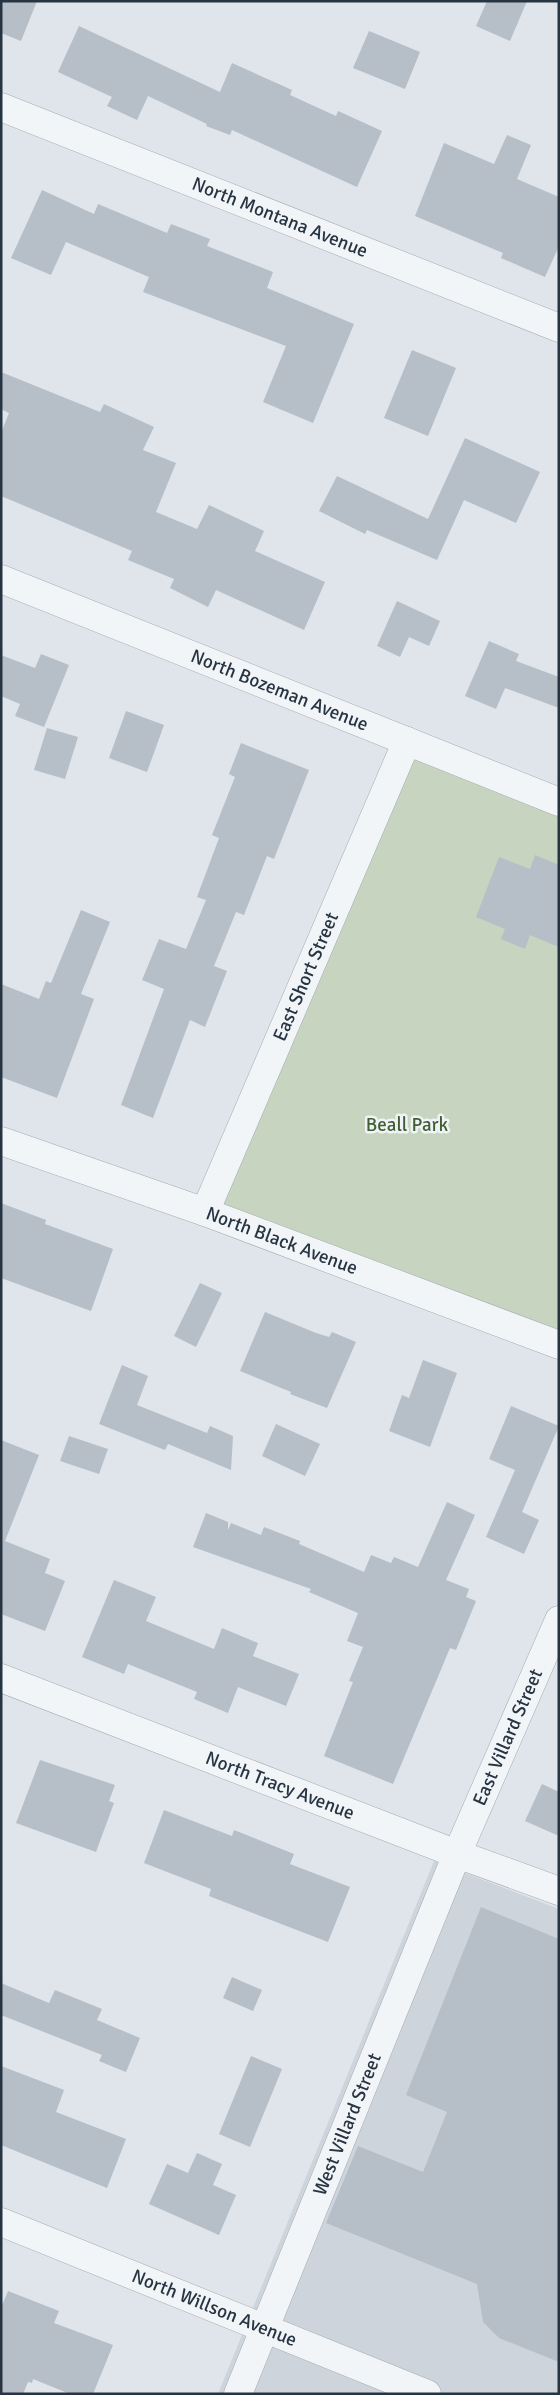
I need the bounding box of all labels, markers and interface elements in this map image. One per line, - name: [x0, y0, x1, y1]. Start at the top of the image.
- street label: North Montana Avenue: [189, 172, 371, 263]
- street label: North Bozeman Avenue: [187, 644, 372, 737]
- street label: East Short Street: [268, 908, 344, 1045]
- park label: Beall Park: [366, 1113, 449, 1137]
- street label: North Black Avenue: [203, 1201, 361, 1280]
- street label: East Villard Street: [468, 1665, 548, 1809]
- street label: North Tracy Avenue: [202, 1746, 358, 1825]
- street label: West Villard Street: [308, 2049, 387, 2199]
- street label: North Willson Avenue: [128, 2264, 300, 2352]

